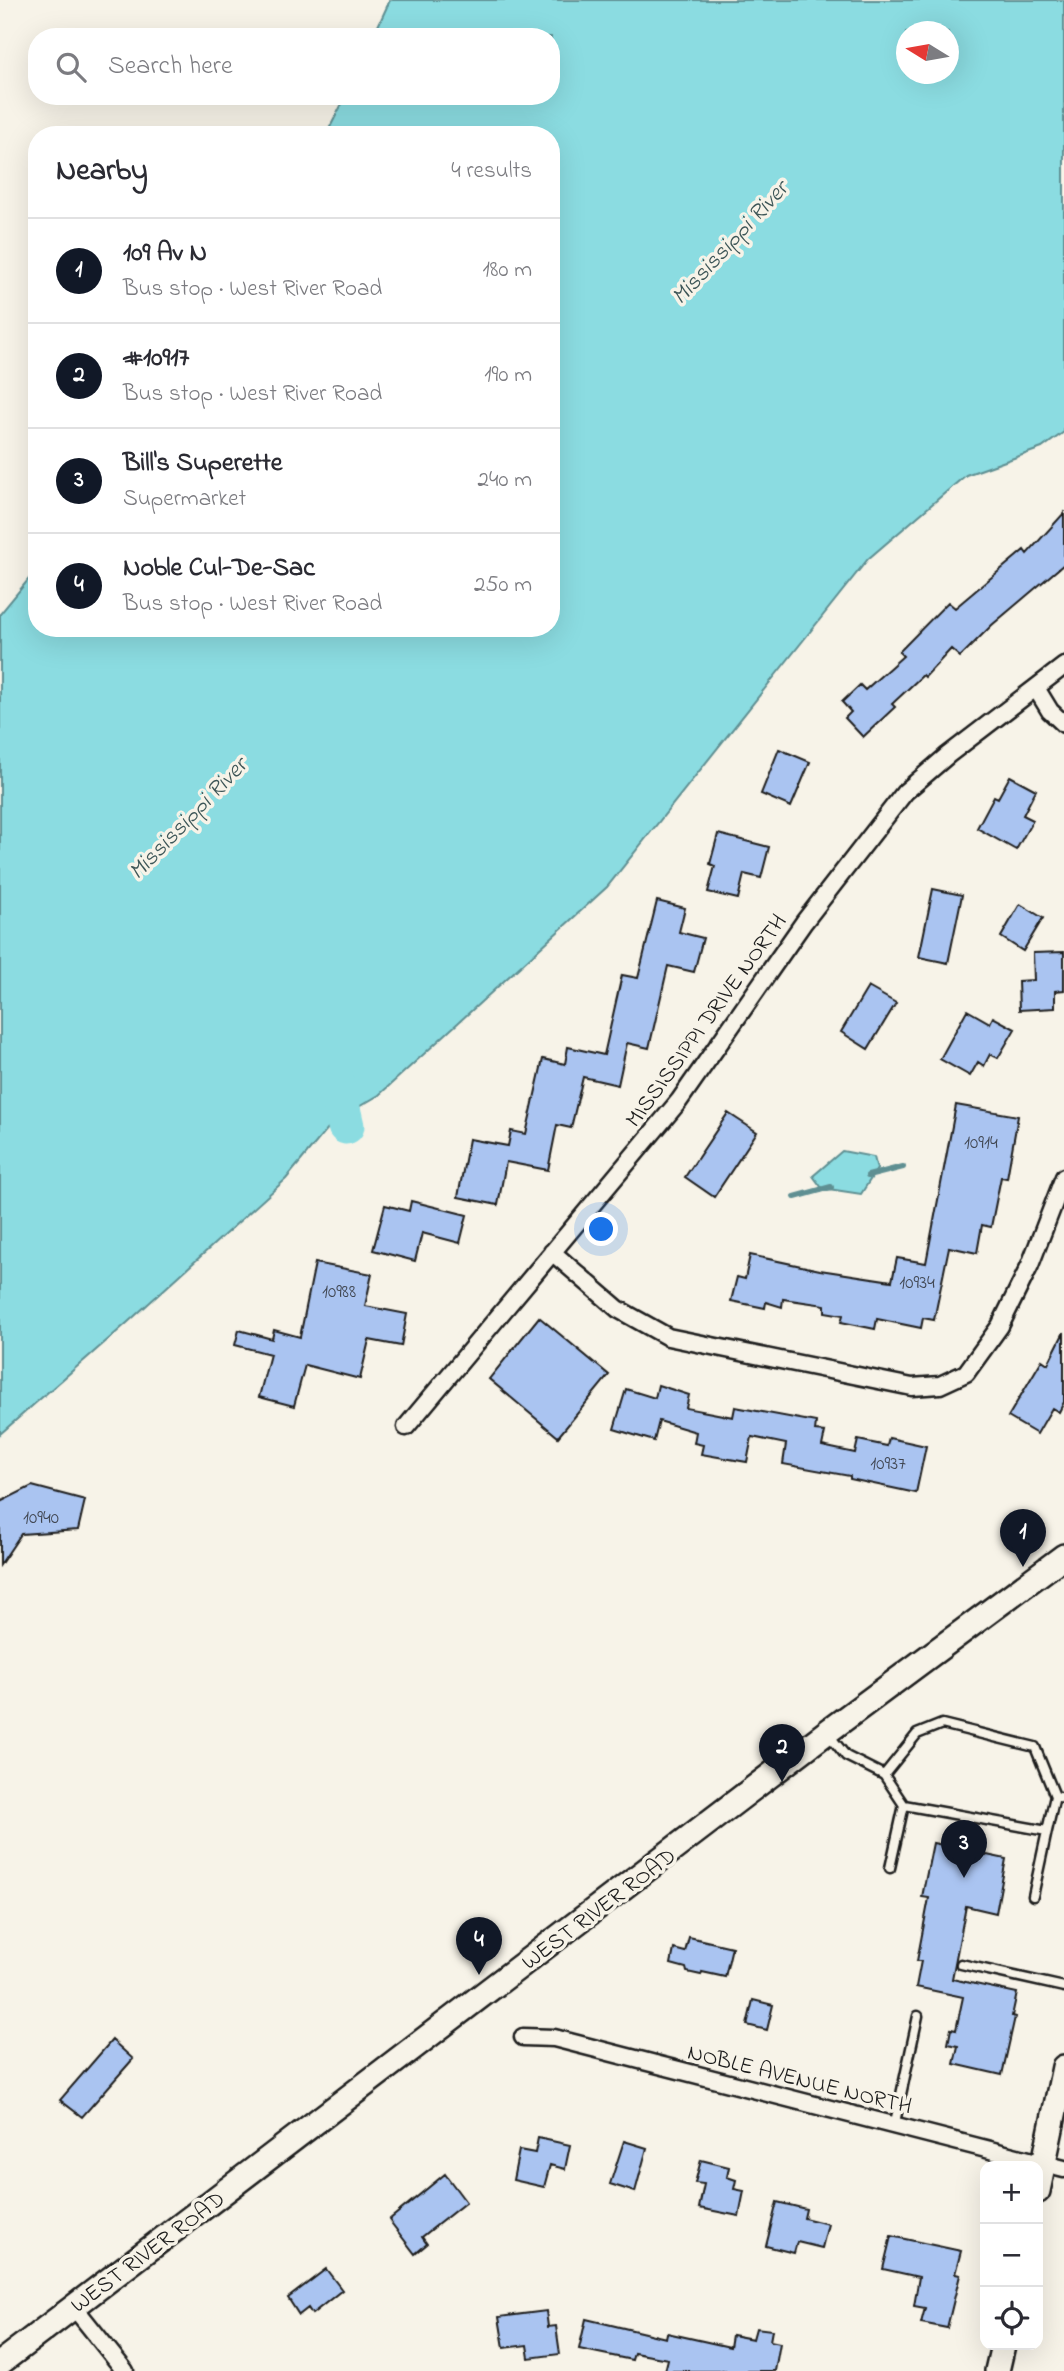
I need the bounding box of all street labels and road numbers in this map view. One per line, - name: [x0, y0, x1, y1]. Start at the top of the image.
- street label: MISSISSIPPI DRIVE NORTH: [618, 908, 796, 1135]
- street label: WEST RIVER ROAD: [515, 1841, 684, 1979]
- street label: NOBLE AVENUE NORTH: [684, 2037, 915, 2124]
- street label: WEST RIVER ROAD: [64, 2184, 233, 2322]

